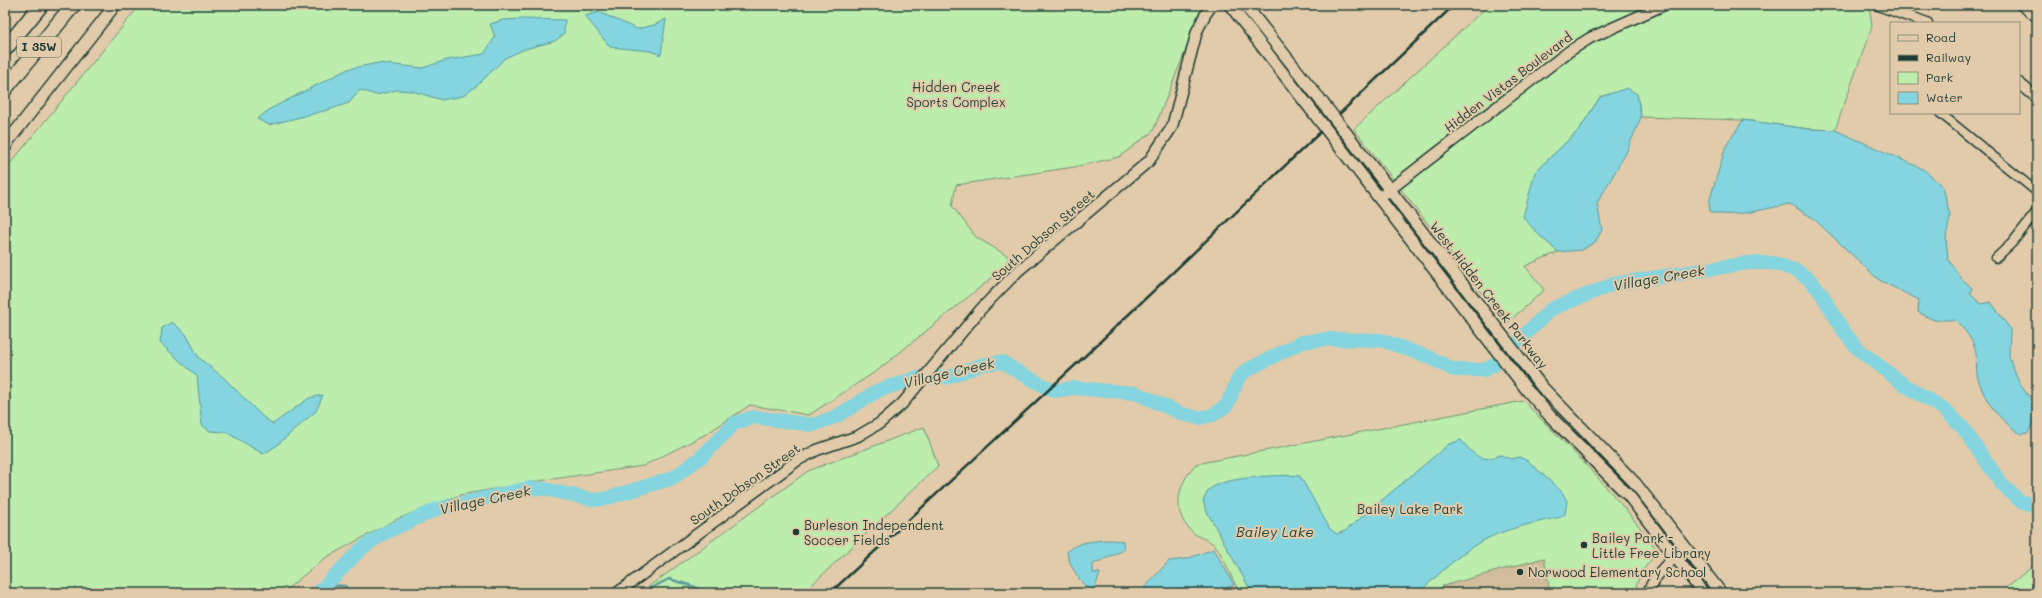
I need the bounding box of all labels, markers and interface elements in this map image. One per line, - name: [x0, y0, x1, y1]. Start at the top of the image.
- legend: [1890, 22, 2020, 114]
- street label: Hidden Vistas Boulevard: [1440, 28, 1575, 135]
- text: Road: [1926, 29, 1956, 45]
- road number: I 35W: [17, 37, 61, 57]
- text: Railway: [1926, 49, 1971, 65]
- text: Park: [1926, 69, 1953, 85]
- park label: Hidden Creek Sports Complex: [906, 78, 1006, 110]
- text: Water: [1926, 89, 1963, 105]
- street label: South Dobson Street: [988, 185, 1098, 284]
- street label: West Hidden Creek Parkway: [1427, 218, 1552, 372]
- water label: Village Creek: [1612, 260, 1707, 295]
- water label: Village Creek: [902, 353, 997, 392]
- street label: South Dobson Street: [686, 439, 803, 528]
- water label: Village Creek: [438, 480, 533, 518]
- park label: Bailey Lake Park: [1357, 500, 1463, 517]
- place label: Burleson Independent Soccer Fields: [804, 516, 944, 548]
- water label: Bailey Lake: [1236, 522, 1314, 541]
- marker: Burleson Independent Soccer Fields: [791, 527, 801, 537]
- place label: Bailey Park - Little Free Library: [1592, 529, 1711, 561]
- marker: Bailey Park - Little Free Library: [1579, 540, 1589, 550]
- place label: Norwood Elementary School: [1528, 563, 1706, 580]
- marker: Norwood Elementary School: [1515, 567, 1525, 577]

